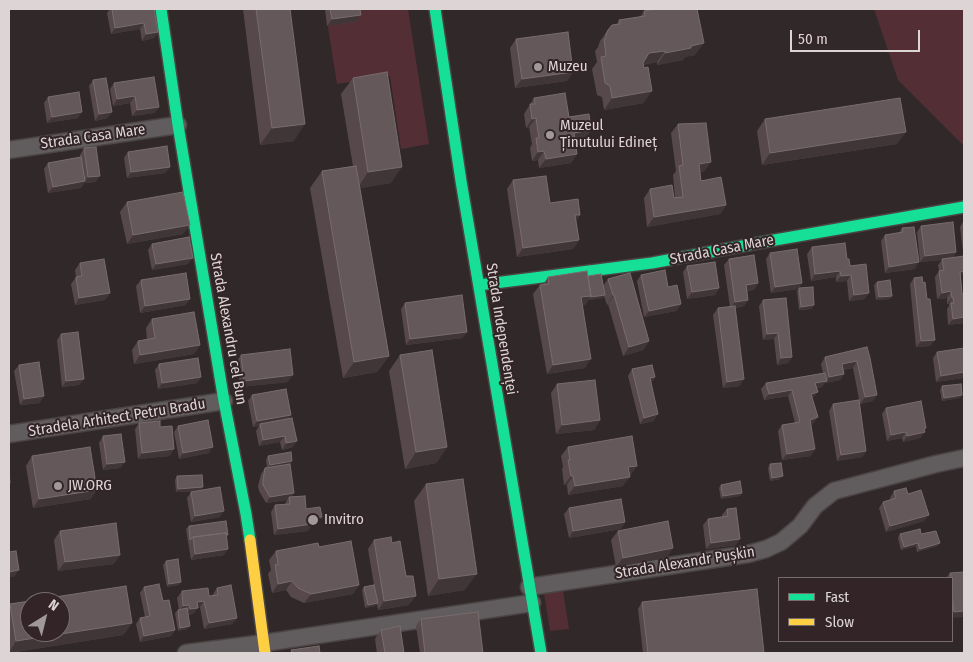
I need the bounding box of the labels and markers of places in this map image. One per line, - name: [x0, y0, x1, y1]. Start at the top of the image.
- place label: Muzeu: [548, 58, 588, 76]
- marker: Muzeu: [532, 61, 544, 73]
- place label: Muzeul Ținutului Edineț: [560, 117, 657, 152]
- marker: Muzeul Ținutului Edineț: [544, 129, 556, 141]
- place label: JW.ORG: [68, 477, 112, 495]
- marker: JW.ORG: [52, 480, 64, 492]
- place label: Invitro: [324, 511, 364, 529]
- marker: Invitro: [306, 513, 320, 527]

